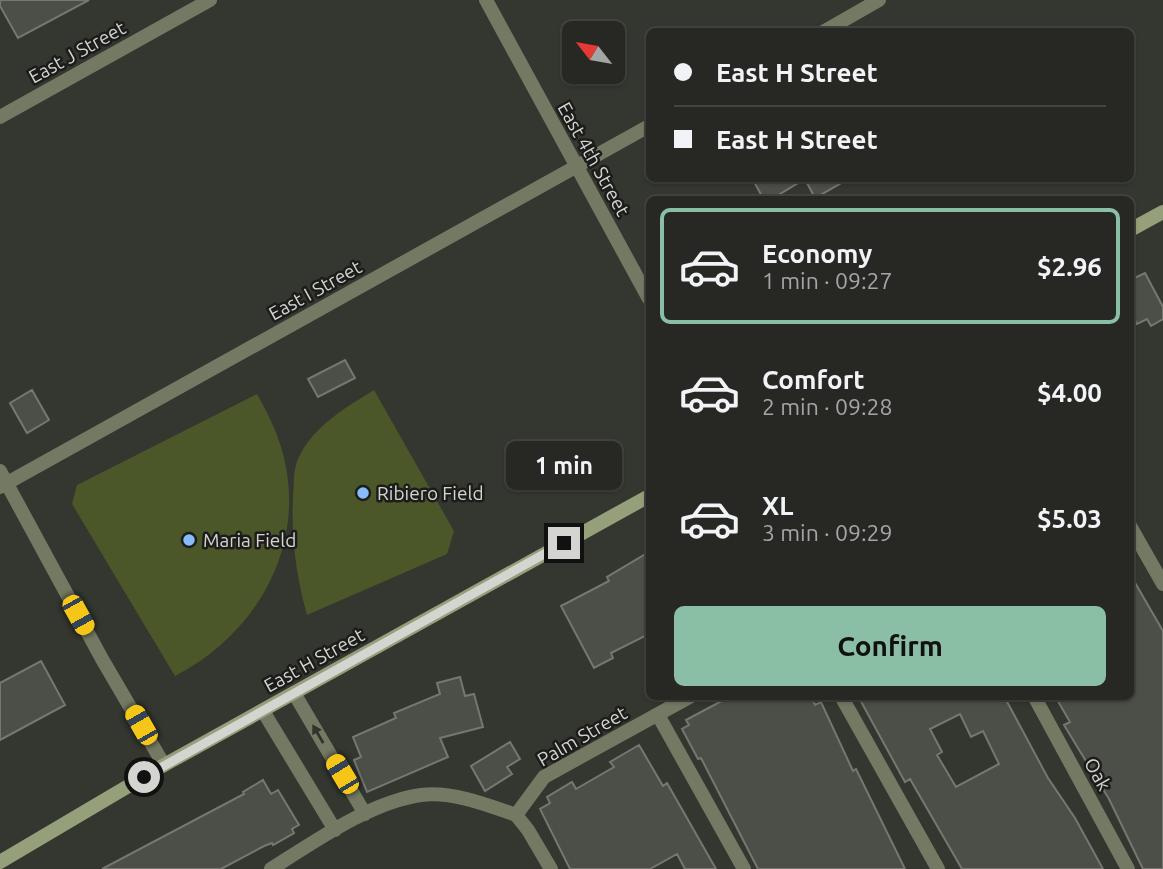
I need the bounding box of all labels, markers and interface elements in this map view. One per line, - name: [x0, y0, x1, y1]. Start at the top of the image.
- street label: East J Street: [25, 16, 130, 88]
- north arrow: [562, 21, 625, 84]
- map controls: [562, 21, 625, 84]
- text: East H Street: [716, 58, 878, 87]
- street label: East 4th Street: [554, 98, 635, 220]
- text: East H Street: [716, 125, 878, 154]
- icon: car: [678, 235, 741, 298]
- text: Economy: [762, 239, 872, 268]
- text: $2.96: [1037, 252, 1102, 281]
- street label: East I Street: [265, 255, 366, 325]
- text: 1 min · 09:27: [762, 268, 893, 293]
- icon: car: [678, 361, 741, 424]
- text: Comfort: [762, 365, 865, 394]
- text: $4.00: [1037, 378, 1102, 407]
- text: 2 min · 09:28: [762, 394, 893, 419]
- callout: 1 min: [506, 442, 622, 490]
- text: 1 min: [535, 453, 593, 478]
- place label: Ribiero Field: [377, 482, 484, 504]
- marker: Ribiero Field: [355, 485, 371, 501]
- icon: car: [678, 487, 741, 550]
- text: XL: [762, 491, 793, 520]
- text: $5.03: [1037, 504, 1102, 533]
- text: 3 min · 09:29: [762, 520, 893, 545]
- route end: [548, 527, 580, 559]
- place label: Maria Field: [203, 529, 296, 551]
- marker: Maria Field: [181, 532, 197, 548]
- car: [59, 592, 98, 638]
- button: Confirm: [674, 606, 1106, 686]
- street label: East H Street: [260, 623, 368, 697]
- street label: Palm Street: [533, 701, 631, 770]
- car: [122, 702, 161, 748]
- one-way arrow: [312, 725, 325, 744]
- car: [323, 751, 362, 797]
- street label: Oak: [1080, 754, 1116, 795]
- route start: [128, 761, 160, 793]

